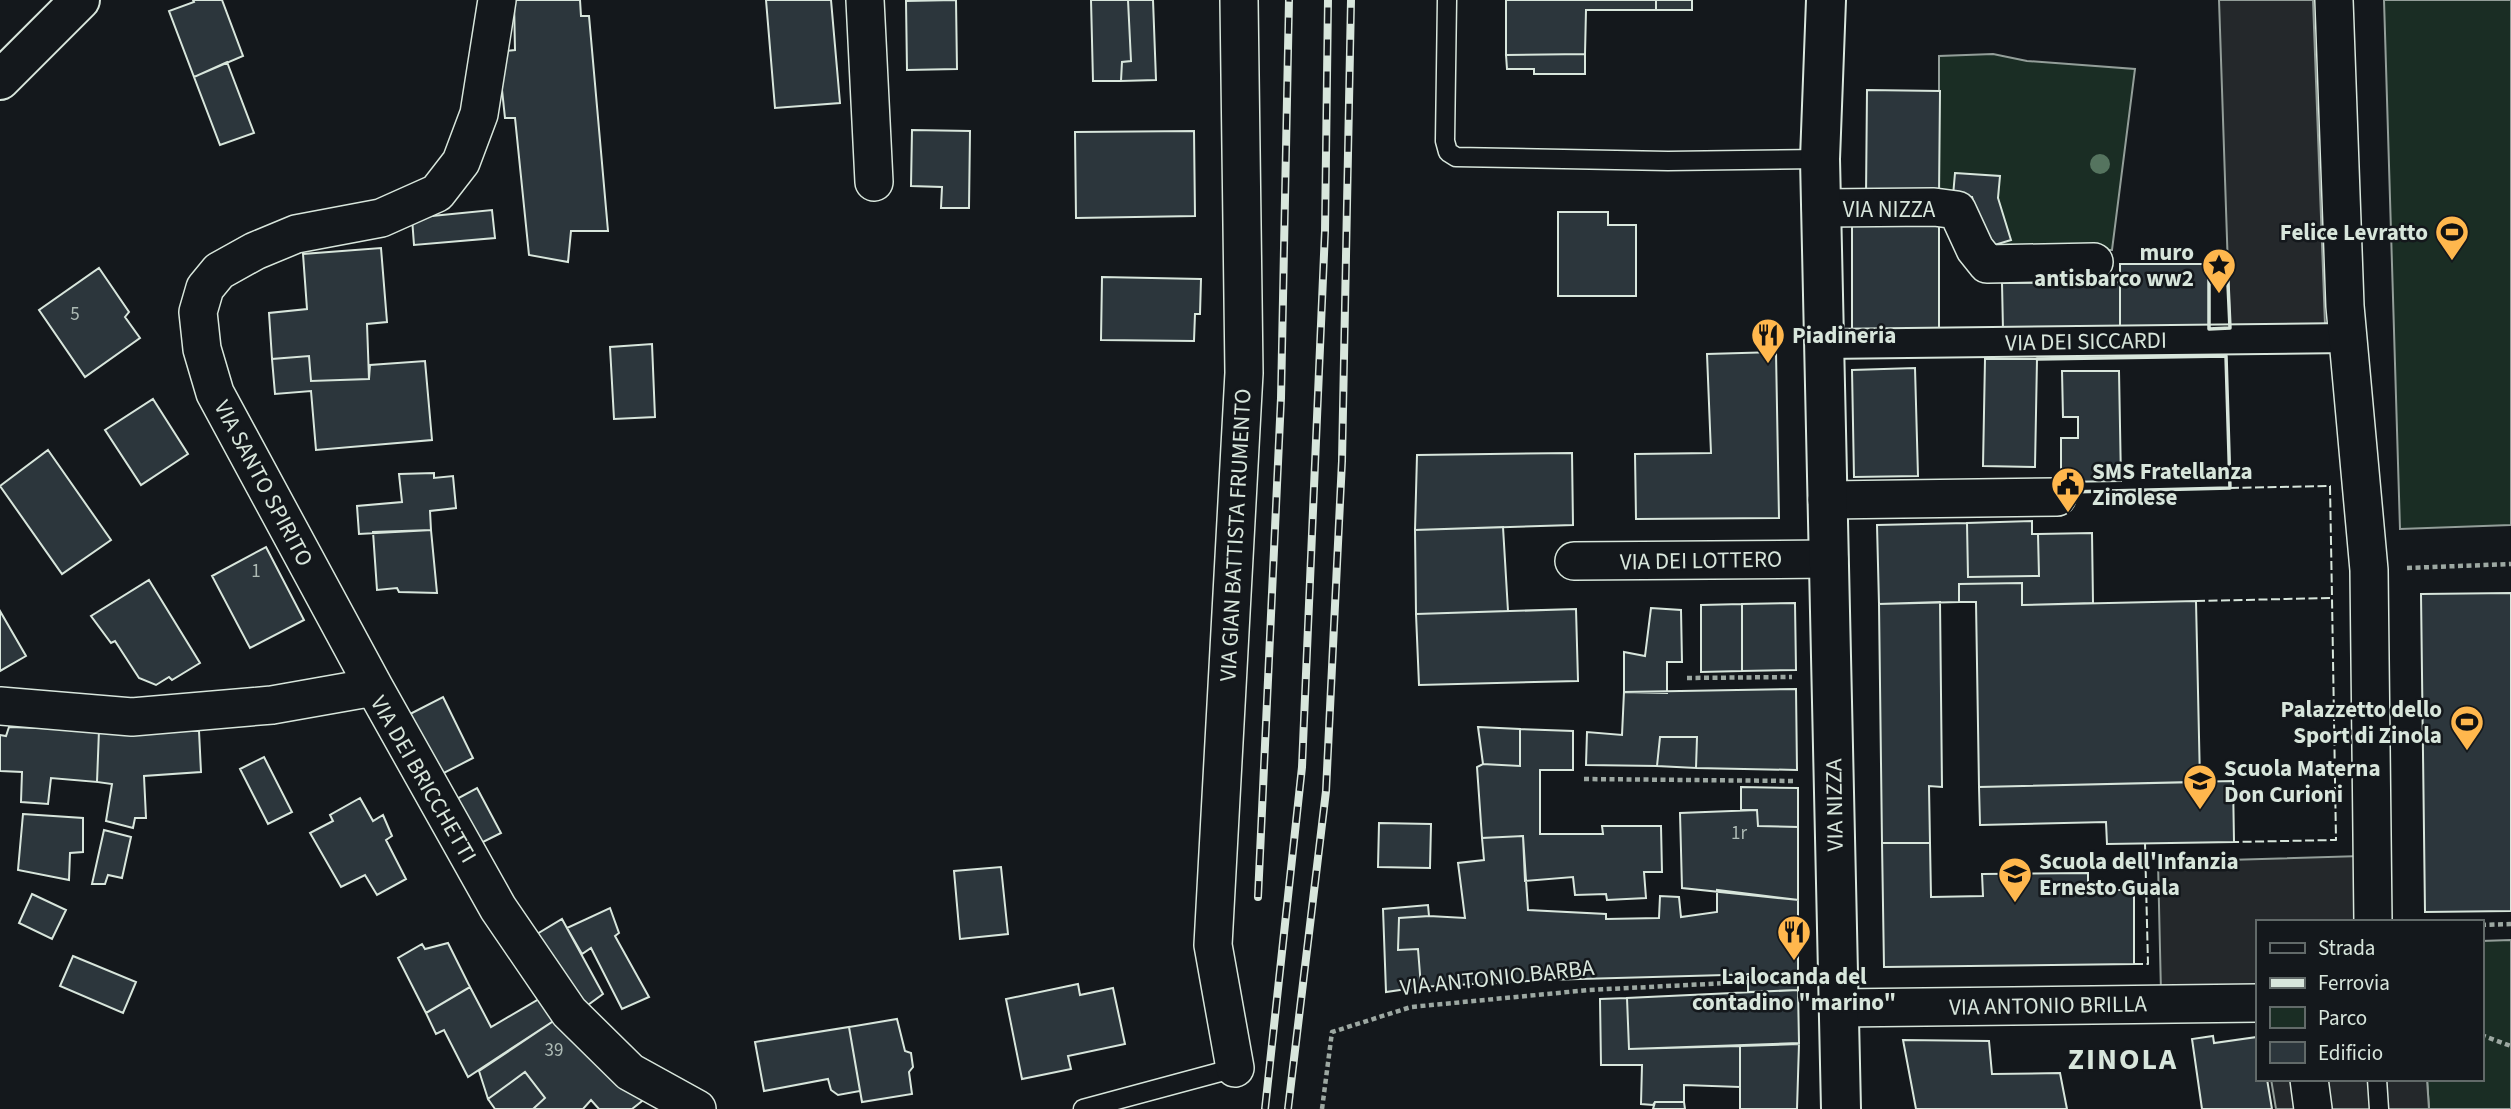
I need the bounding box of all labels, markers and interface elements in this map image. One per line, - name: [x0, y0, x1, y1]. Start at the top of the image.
- street label: VIA NIZZA: [1843, 193, 1936, 226]
- sports icon: Felice Levratto: [2433, 213, 2471, 262]
- place label: Felice Levratto: [2280, 216, 2428, 249]
- place label: muro antisbarco ww2: [2034, 236, 2194, 295]
- place icon: muro antisbarco ww2: [2200, 246, 2238, 295]
- house number: 5: [70, 301, 80, 328]
- restaurant icon: Piadineria: [1749, 316, 1787, 365]
- place label: Piadineria: [1792, 319, 1896, 352]
- street label: VIA DEI SICCARDI: [2005, 324, 2167, 359]
- street label: VIA GIAN BATTISTA FRUMENTO: [1211, 388, 1260, 682]
- street label: VIA SANTO SPIRITO: [206, 394, 321, 572]
- place label: SMS Fratellanza Zinolese: [2092, 455, 2253, 514]
- public building icon: SMS Fratellanza Zinolese: [2049, 465, 2087, 514]
- street label: VIA DEI LOTTERO: [1620, 543, 1782, 578]
- house number: 1: [251, 558, 261, 585]
- street label: VIA DEI BRICCHETTI: [362, 690, 485, 869]
- place label: Palazzetto dello Sport di Zinola: [2281, 693, 2442, 752]
- sports icon: Palazzetto dello Sport di Zinola: [2448, 703, 2486, 752]
- place label: Scuola Materna Don Curioni: [2224, 752, 2381, 811]
- street label: VIA NIZZA: [1817, 758, 1852, 852]
- school or university icon: Scuola Materna Don Curioni: [2181, 762, 2219, 811]
- house number: 1r: [1731, 820, 1747, 847]
- place label: Scuola dell'Infanzia Ernesto Guala: [2039, 845, 2239, 904]
- school or university icon: Scuola dell'Infanzia Ernesto Guala: [1996, 855, 2034, 904]
- restaurant icon: La locanda del contadino "marino": [1775, 913, 1813, 962]
- legend: [2256, 920, 2483, 1081]
- text: Strada: [2318, 933, 2375, 963]
- street label: VIA ANTONIO BARBA: [1398, 951, 1596, 1004]
- place label: La locanda del contadino "marino": [1692, 960, 1896, 1019]
- text: Ferrovia: [2318, 968, 2390, 998]
- street label: VIA ANTONIO BRILLA: [1949, 987, 2148, 1024]
- text: Parco: [2318, 1003, 2367, 1033]
- house number: 39: [545, 1037, 563, 1064]
- district label: ZINOLA: [2068, 1038, 2178, 1081]
- text: Edificio: [2318, 1038, 2383, 1068]

